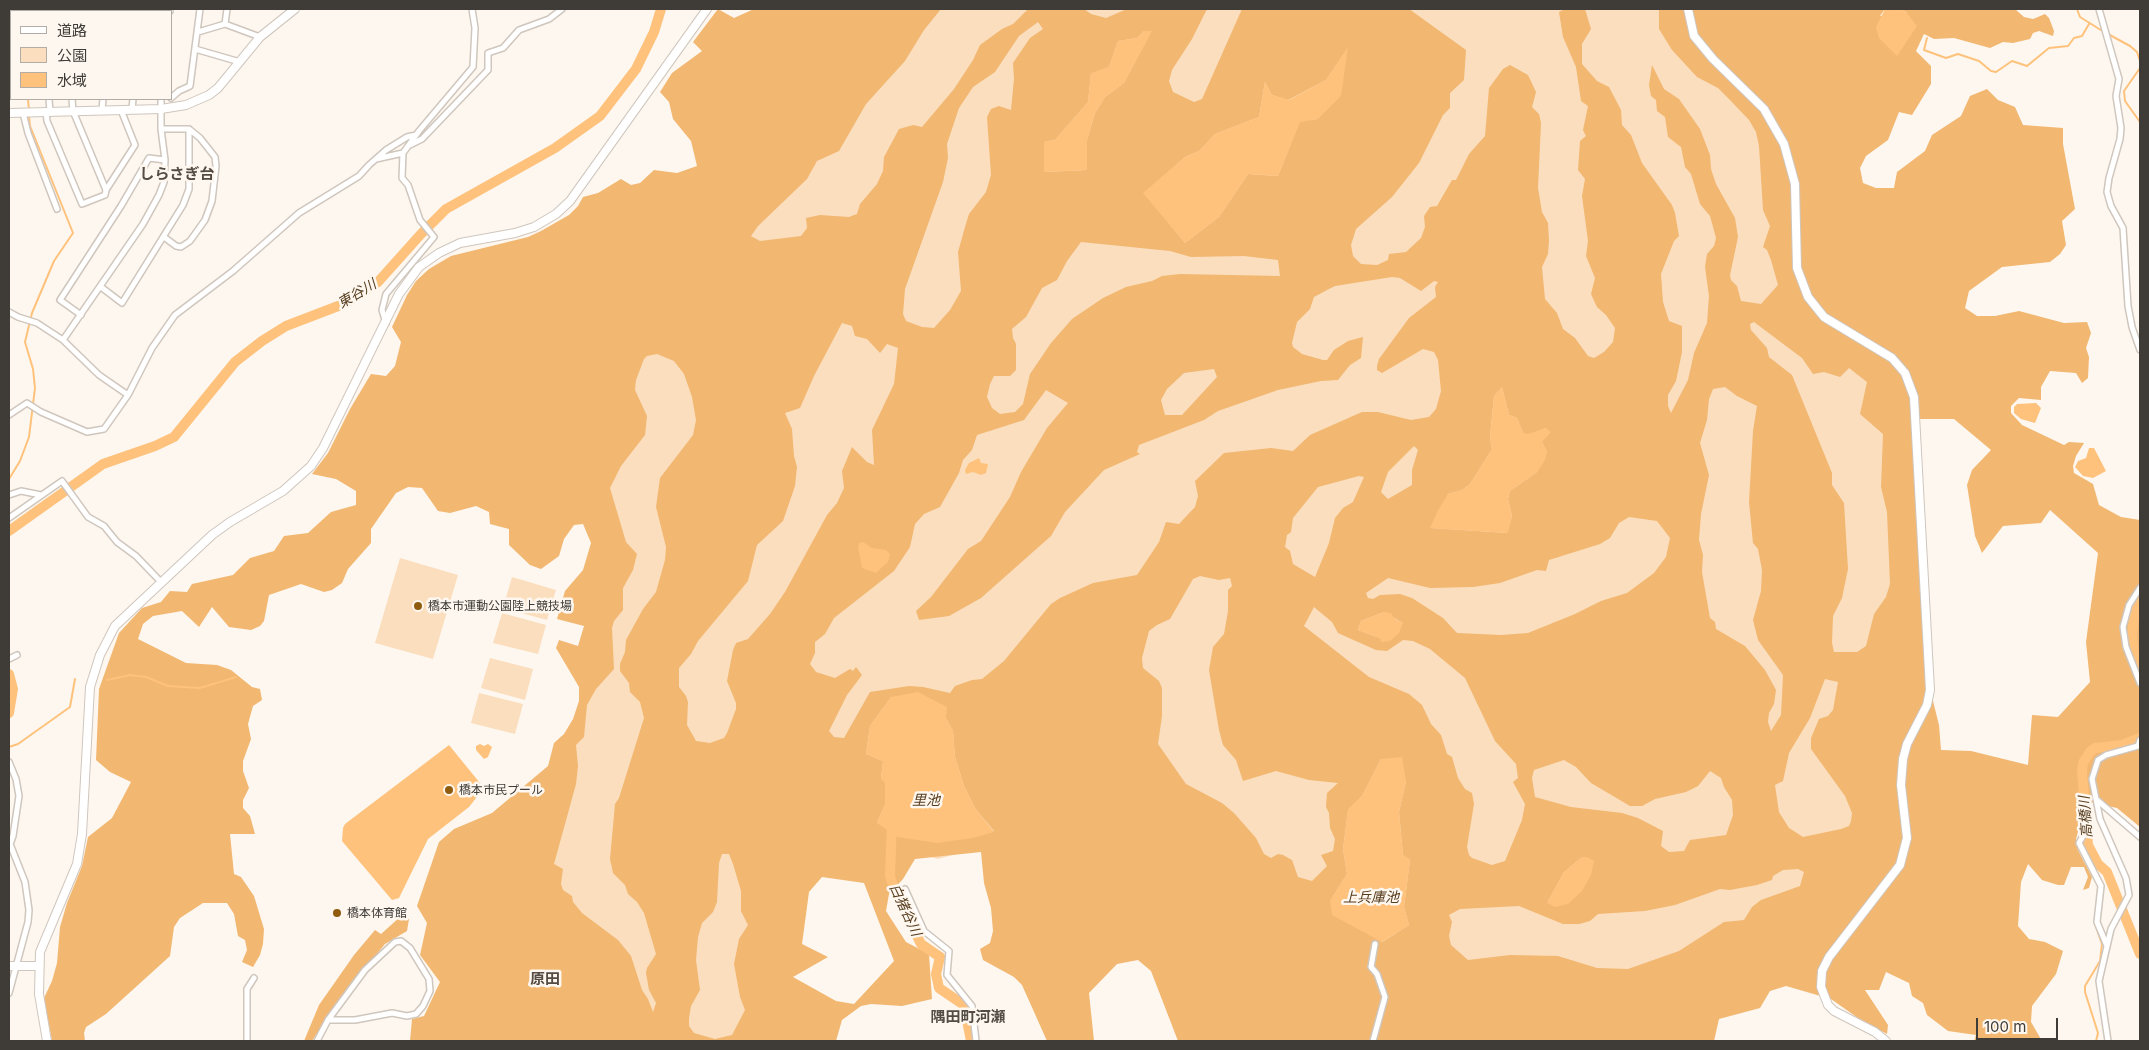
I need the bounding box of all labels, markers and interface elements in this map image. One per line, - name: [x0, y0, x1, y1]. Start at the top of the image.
- legend: [10, 10, 172, 100]
- text: 道路: [57, 21, 87, 40]
- text: 公園: [57, 46, 87, 65]
- text: 水域: [57, 71, 87, 90]
- district label: しらさぎ台: [140, 165, 214, 183]
- water label: 東谷川: [335, 276, 379, 312]
- place label: 橋本市運動公園陸上競技場: [428, 599, 572, 613]
- marker: 橋本市運動公園陸上競技場: [412, 600, 424, 612]
- place label: 橋本市民プール: [459, 783, 543, 797]
- marker: 橋本市民プール: [443, 784, 455, 796]
- water label: 里池: [912, 793, 940, 809]
- water label: 高橋川: [2076, 795, 2096, 839]
- water label: 白猪谷川: [886, 881, 924, 939]
- water label: 上兵庫池: [1343, 890, 1399, 906]
- place label: 橋本体育館: [347, 906, 407, 920]
- marker: 橋本体育館: [331, 907, 343, 919]
- district label: 原田: [530, 970, 560, 988]
- district label: 隅田町河瀬: [931, 1008, 1005, 1026]
- scale bar: [1979, 1008, 2062, 1040]
- text: 100 m: [1984, 1017, 2026, 1036]

